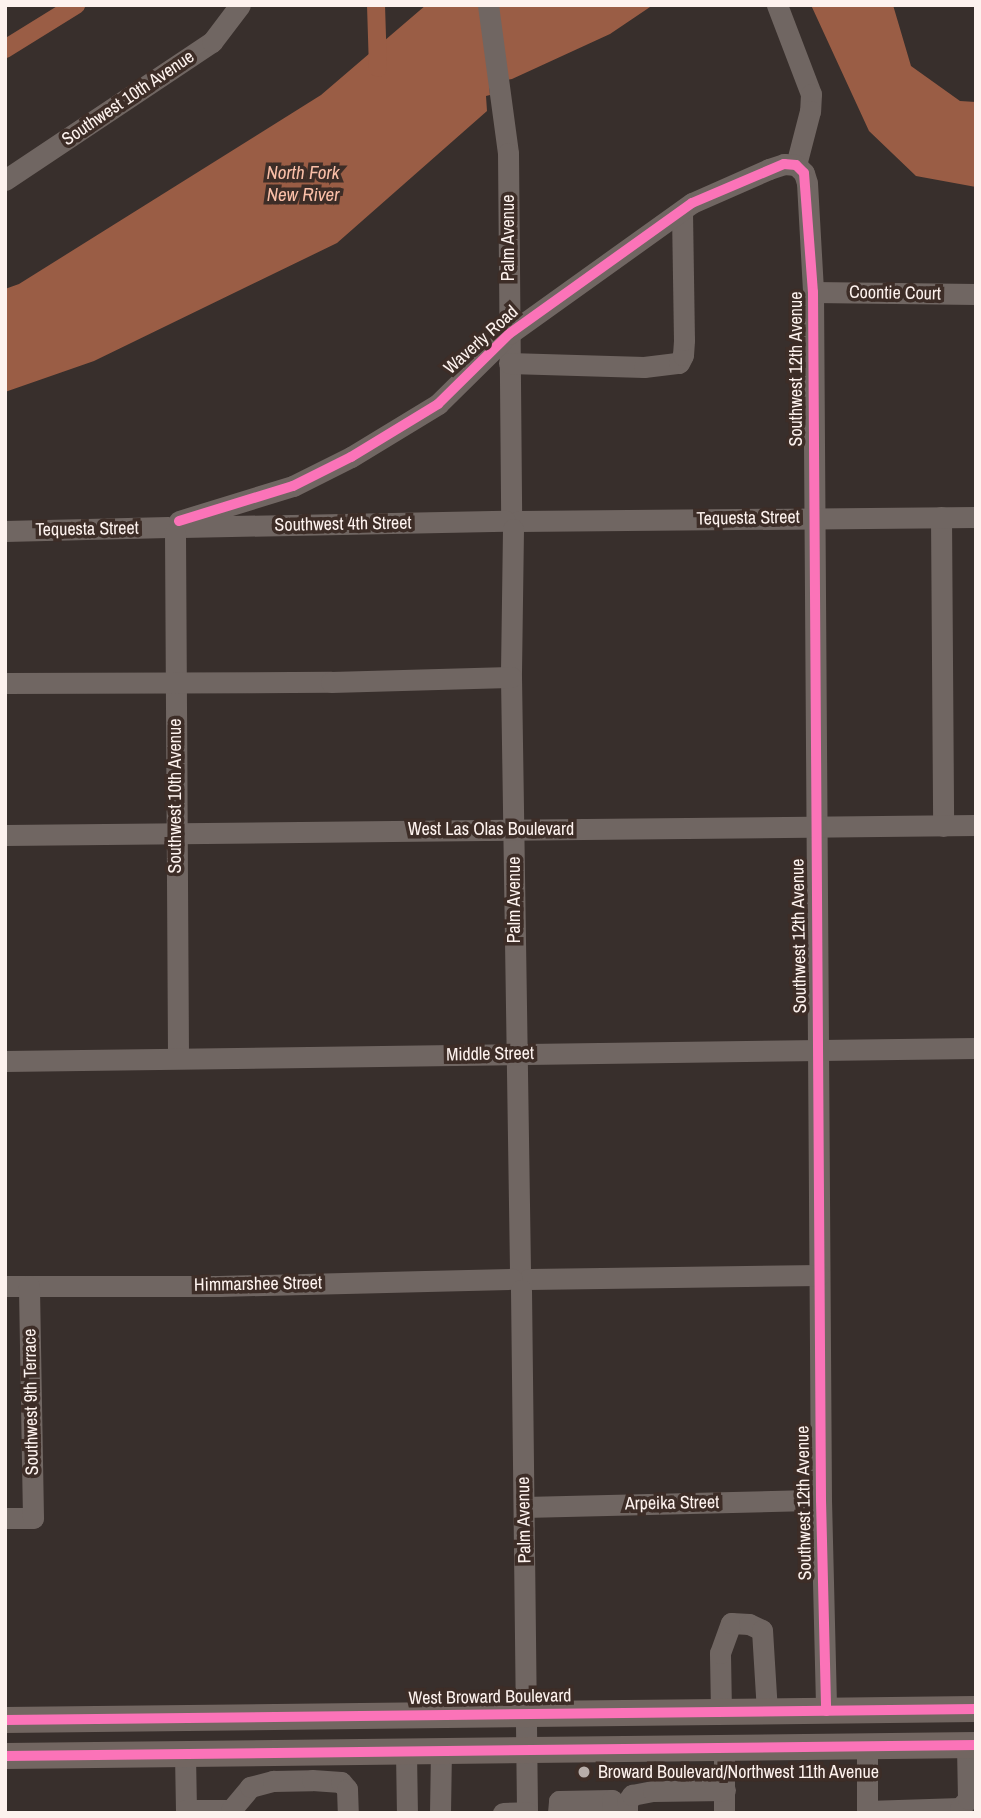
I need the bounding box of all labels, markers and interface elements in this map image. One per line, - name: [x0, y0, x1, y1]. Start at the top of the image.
- street label: Southwest 10th Avenue: [57, 46, 199, 150]
- water label: North Fork New River: [266, 162, 340, 206]
- street label: Palm Avenue: [497, 194, 519, 282]
- street label: Coontie Court: [849, 281, 941, 305]
- street label: Southwest 12th Avenue: [785, 291, 807, 447]
- street label: Waverly Road: [440, 301, 522, 379]
- street label: Tequesta Street: [696, 506, 800, 530]
- street label: Southwest 4th Street: [274, 512, 412, 536]
- street label: Tequesta Street: [35, 517, 139, 541]
- street label: Southwest 10th Avenue: [164, 718, 186, 874]
- street label: West Las Olas Boulevard: [408, 818, 574, 840]
- street label: Palm Avenue: [503, 856, 525, 944]
- street label: Southwest 12th Avenue: [787, 858, 811, 1014]
- street label: Middle Street: [446, 1042, 534, 1066]
- street label: Himmarshee Street: [194, 1272, 322, 1296]
- street label: Southwest 9th Terrace: [19, 1328, 43, 1476]
- street label: Southwest 12th Avenue: [792, 1425, 816, 1581]
- street label: Palm Avenue: [512, 1476, 536, 1564]
- street label: Arpeika Street: [625, 1491, 719, 1515]
- street label: West Broward Boulevard: [408, 1685, 572, 1709]
- place label: Broward Boulevard/Northwest 11th Avenue: [598, 1761, 880, 1783]
- marker: Broward Boulevard/Northwest 11th Avenue: [576, 1764, 592, 1780]

